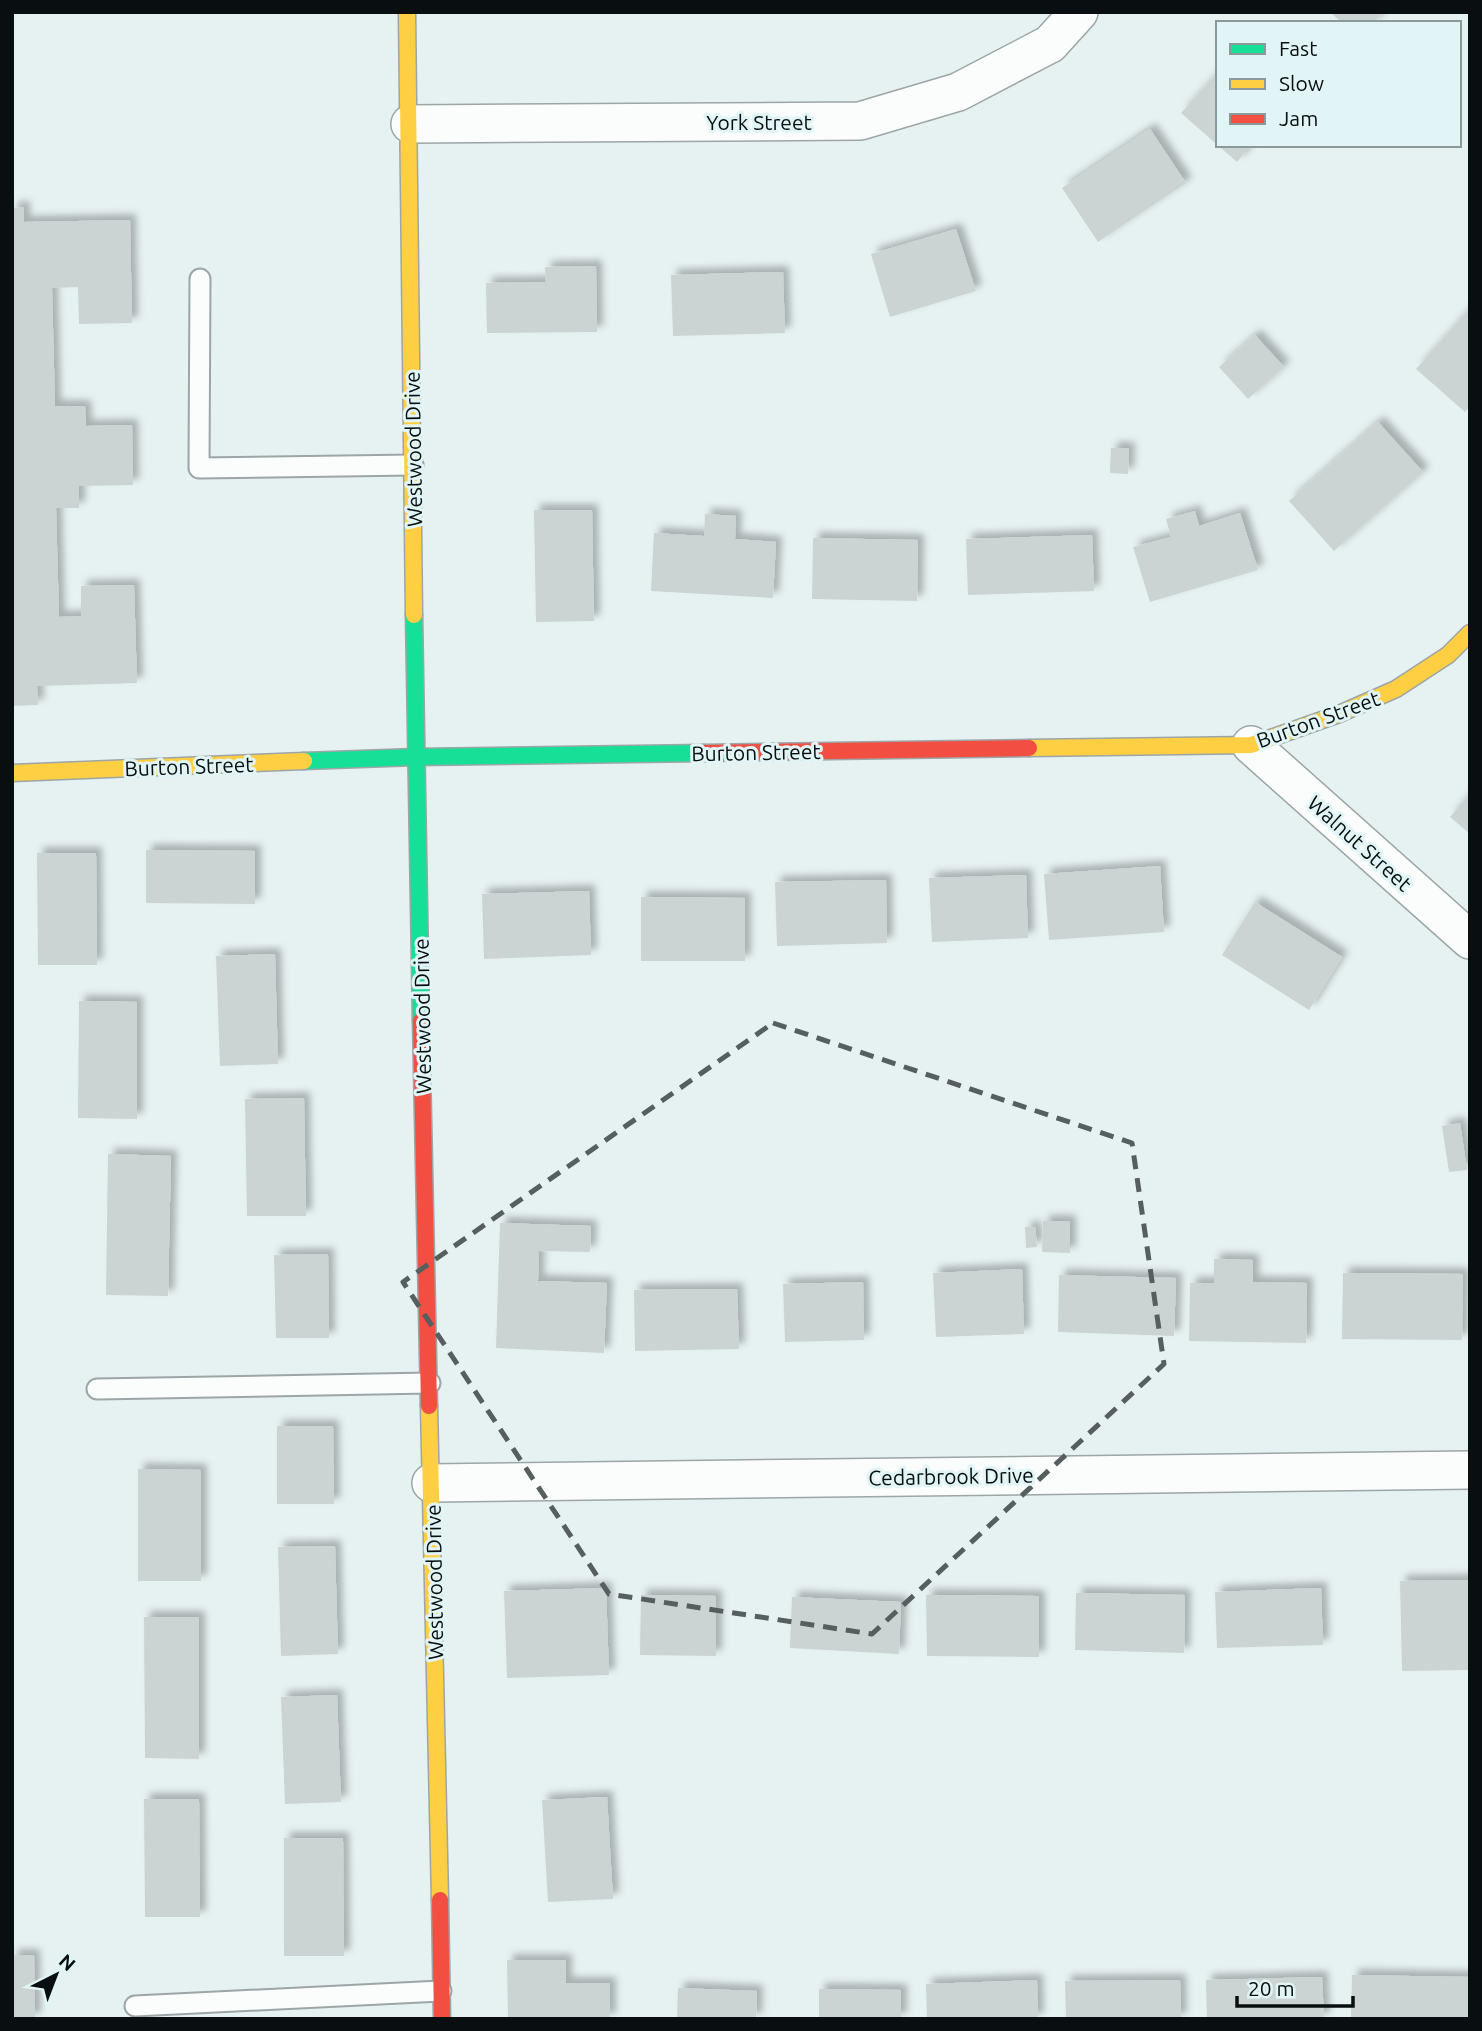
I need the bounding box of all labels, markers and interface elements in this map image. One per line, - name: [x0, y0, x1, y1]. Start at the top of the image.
- legend: [1216, 21, 1461, 147]
- text: Fast: [1279, 36, 1317, 60]
- text: Slow: [1279, 71, 1324, 95]
- text: Jam: [1279, 106, 1318, 130]
- street label: York Street: [706, 110, 812, 134]
- street label: Westwood Drive: [400, 371, 426, 527]
- street label: Burton Street: [1253, 686, 1383, 752]
- street label: Burton Street: [691, 739, 821, 765]
- street label: Burton Street: [124, 752, 254, 780]
- street label: Walnut Street: [1303, 790, 1417, 896]
- street label: Westwood Drive: [409, 938, 435, 1094]
- street label: Cedarbrook Drive: [868, 1463, 1034, 1489]
- street label: Westwood Drive: [421, 1504, 447, 1660]
- north arrow: [21, 1940, 91, 2010]
- text: N: [55, 1949, 80, 1975]
- scale bar: [1237, 1965, 1352, 2009]
- text: 20 m: [1248, 1976, 1295, 2000]

